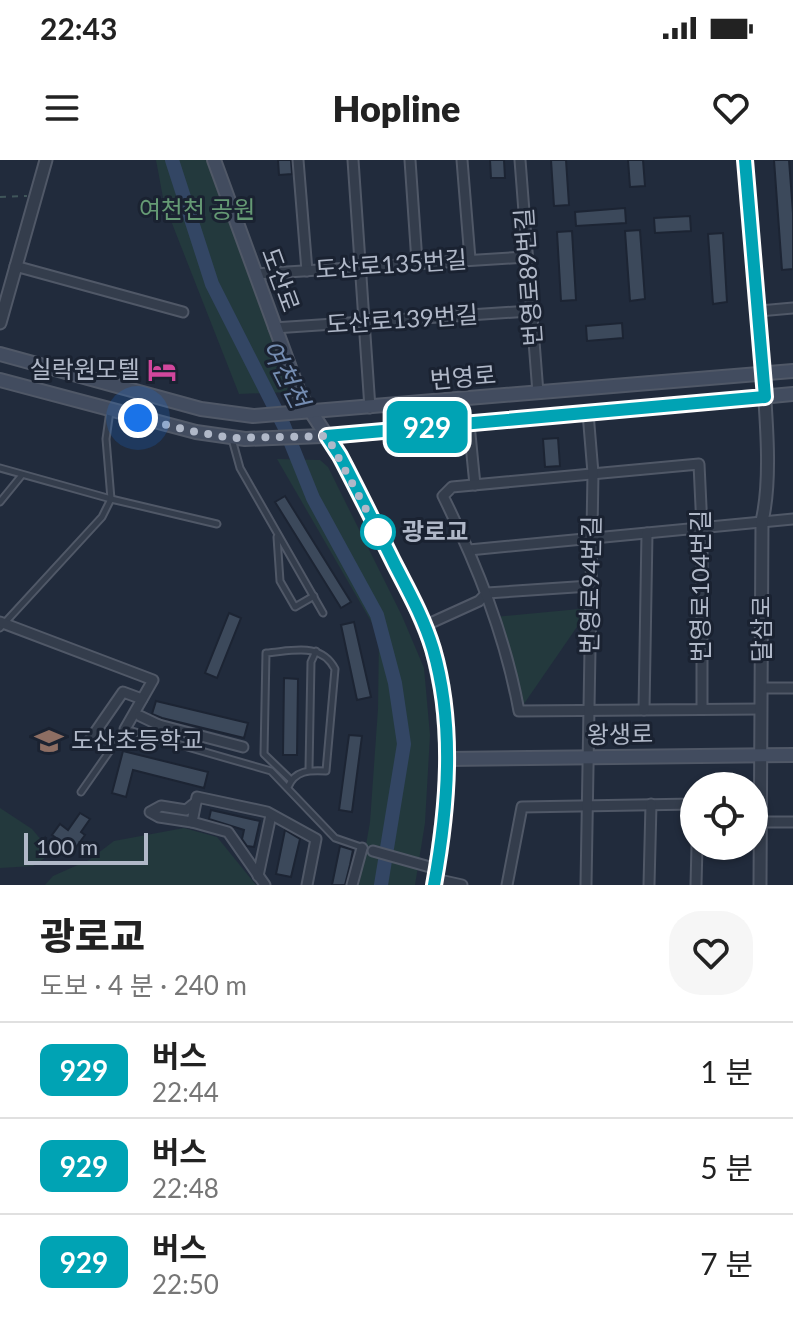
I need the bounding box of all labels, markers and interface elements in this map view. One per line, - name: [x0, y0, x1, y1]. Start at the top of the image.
- text: 22:43: [40, 10, 117, 46]
- icon: menu: [40, 86, 84, 130]
- text: Hopline: [333, 86, 460, 130]
- icon: heart: [709, 86, 753, 130]
- park label: 여천천 공원: [139, 194, 255, 223]
- street label: 번영로89번길: [508, 207, 547, 347]
- street label: 도산로: [256, 243, 306, 316]
- street label: 도산로135번길: [314, 244, 468, 283]
- street label: 도산로139번길: [325, 299, 479, 338]
- water label: 여천천: [255, 334, 318, 416]
- place label: 실락원모텔: [30, 354, 140, 383]
- hotel icon: 실락원모텔: [147, 355, 177, 385]
- street label: 번영로: [429, 359, 497, 394]
- your location: [118, 398, 158, 438]
- line badge: 929: [381, 401, 473, 453]
- text: 929: [403, 410, 451, 444]
- street label: 번영로104번길: [685, 510, 714, 662]
- marker: 광로교: [361, 515, 395, 549]
- place label: 광로교: [402, 516, 468, 545]
- street label: 번영로94번길: [574, 516, 605, 654]
- street label: 달삼로: [746, 596, 775, 662]
- street label: 왕생로: [587, 718, 653, 749]
- place label: 도산초등학교: [71, 725, 203, 754]
- school or university icon: 도산초등학교: [34, 726, 64, 756]
- map controls: [680, 772, 768, 860]
- button: locate: [680, 772, 768, 860]
- scale bar: [24, 829, 148, 865]
- text: 100 m: [36, 833, 98, 860]
- button: heart: [669, 911, 753, 995]
- text: 광로교: [40, 912, 145, 958]
- text: 도보 · 4 분 · 240 m: [40, 969, 247, 1001]
- text: 버스: [152, 1037, 207, 1073]
- text: 929: [60, 1053, 108, 1087]
- text: 1 분: [700, 1053, 753, 1089]
- text: 22:44: [152, 1076, 219, 1108]
- text: 버스: [152, 1133, 207, 1169]
- text: 929: [60, 1149, 108, 1183]
- text: 5 분: [700, 1149, 753, 1185]
- text: 22:48: [152, 1172, 219, 1204]
- text: 버스: [152, 1229, 207, 1265]
- text: 929: [60, 1245, 108, 1279]
- text: 7 분: [700, 1245, 753, 1281]
- text: 22:50: [152, 1268, 219, 1300]

